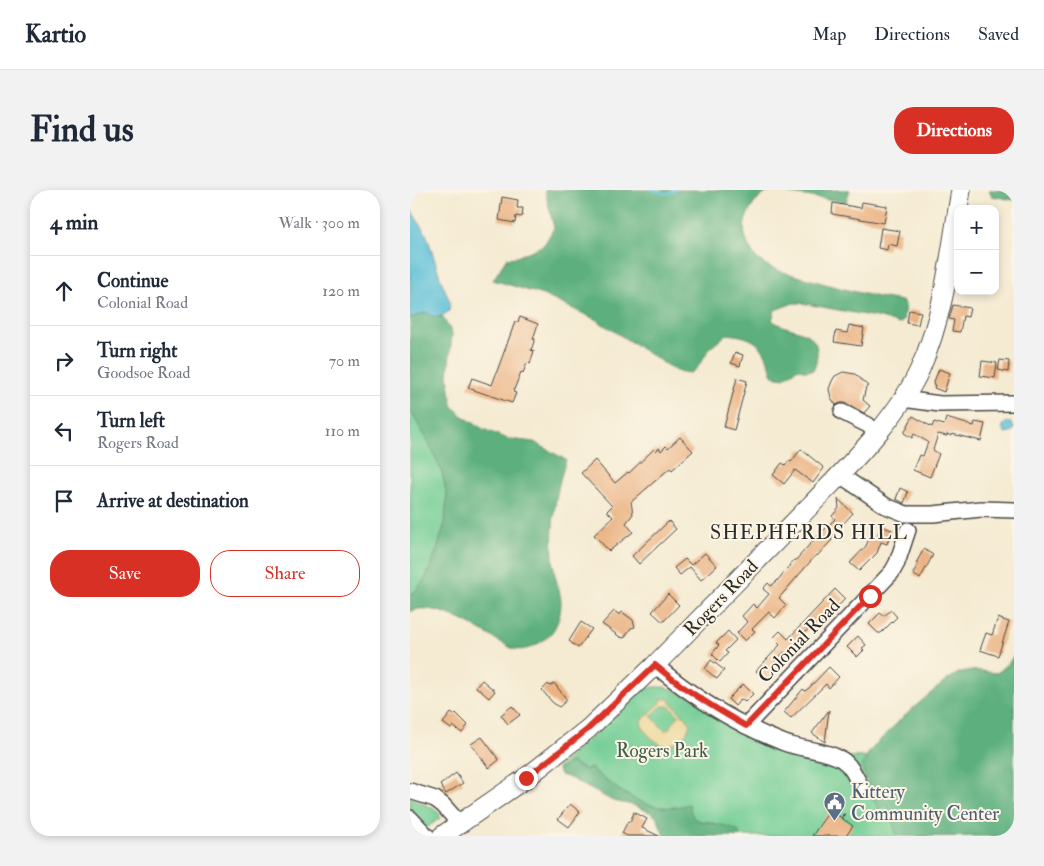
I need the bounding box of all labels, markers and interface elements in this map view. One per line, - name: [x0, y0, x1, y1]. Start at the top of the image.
- text: Kartio: [25, 19, 86, 50]
- text: Map: [813, 23, 846, 46]
- text: Directions: [874, 23, 950, 46]
- text: Saved: [978, 23, 1019, 46]
- button: Directions: [894, 107, 1014, 154]
- text: Find us: [30, 108, 134, 152]
- map controls: [954, 205, 999, 295]
- button: +: [954, 205, 999, 250]
- text: 4 min: [50, 209, 98, 236]
- text: Walk · 300 m: [279, 213, 360, 233]
- button: −: [954, 250, 999, 295]
- text: Continue: [97, 269, 168, 293]
- icon: ahead: [50, 277, 78, 305]
- text: 120 m: [322, 281, 360, 301]
- text: Colonial Road: [97, 293, 188, 313]
- text: Turn right: [97, 339, 177, 363]
- icon: right: [50, 347, 78, 375]
- text: 70 m: [329, 351, 360, 371]
- text: Goodsoe Road: [97, 363, 190, 383]
- text: Turn left: [97, 409, 165, 433]
- icon: left: [50, 417, 78, 445]
- text: 110 m: [325, 421, 360, 441]
- text: Rogers Road: [97, 433, 179, 453]
- icon: arrive: [50, 487, 78, 515]
- text: Arrive at destination: [97, 489, 249, 513]
- district label: SHEPHERDS HILL: [710, 520, 908, 545]
- button: Save: [50, 550, 200, 597]
- button: Share: [210, 550, 360, 597]
- street label: Rogers Road: [679, 554, 764, 641]
- route start: [859, 585, 882, 608]
- street label: Colonial Road: [753, 593, 846, 688]
- park label: Rogers Park: [616, 739, 708, 763]
- route end: [515, 767, 538, 790]
- place label: Kittery Community Center: [851, 780, 999, 826]
- public building icon: Kittery Community Center: [823, 791, 847, 822]

